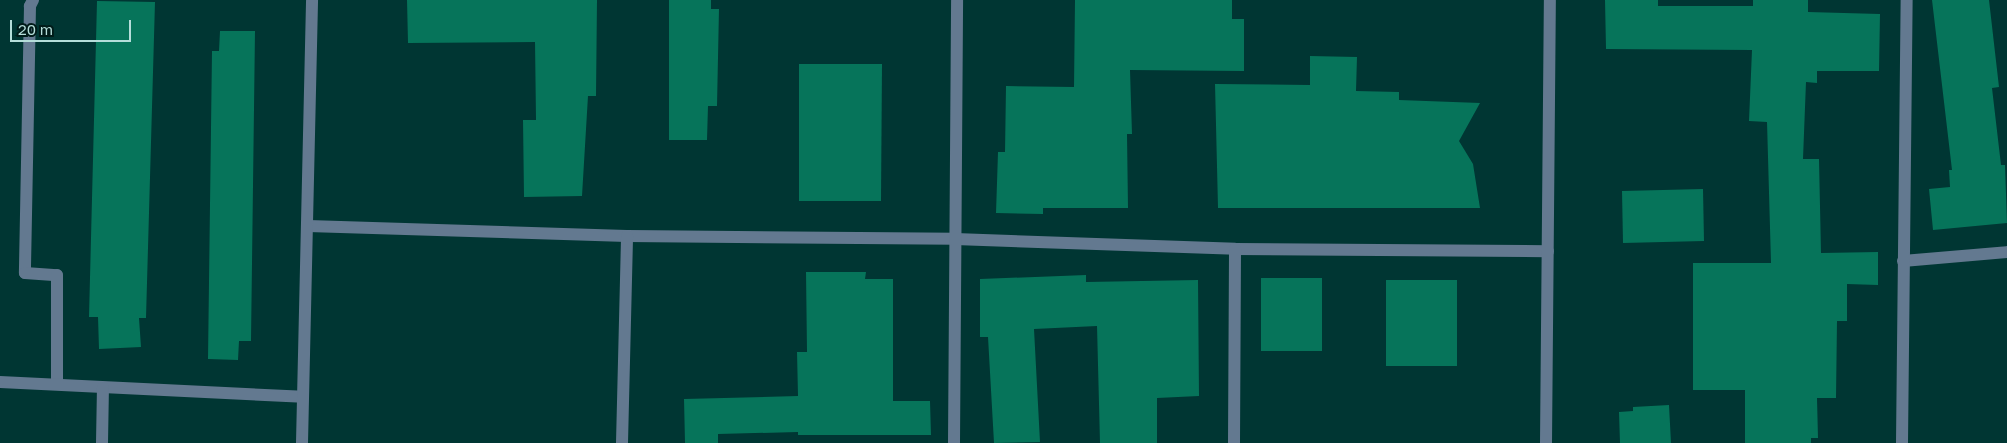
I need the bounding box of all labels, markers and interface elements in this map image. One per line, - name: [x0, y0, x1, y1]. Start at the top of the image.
- scale bar: [12, 10, 134, 42]
- text: 20 m: [18, 20, 53, 38]

